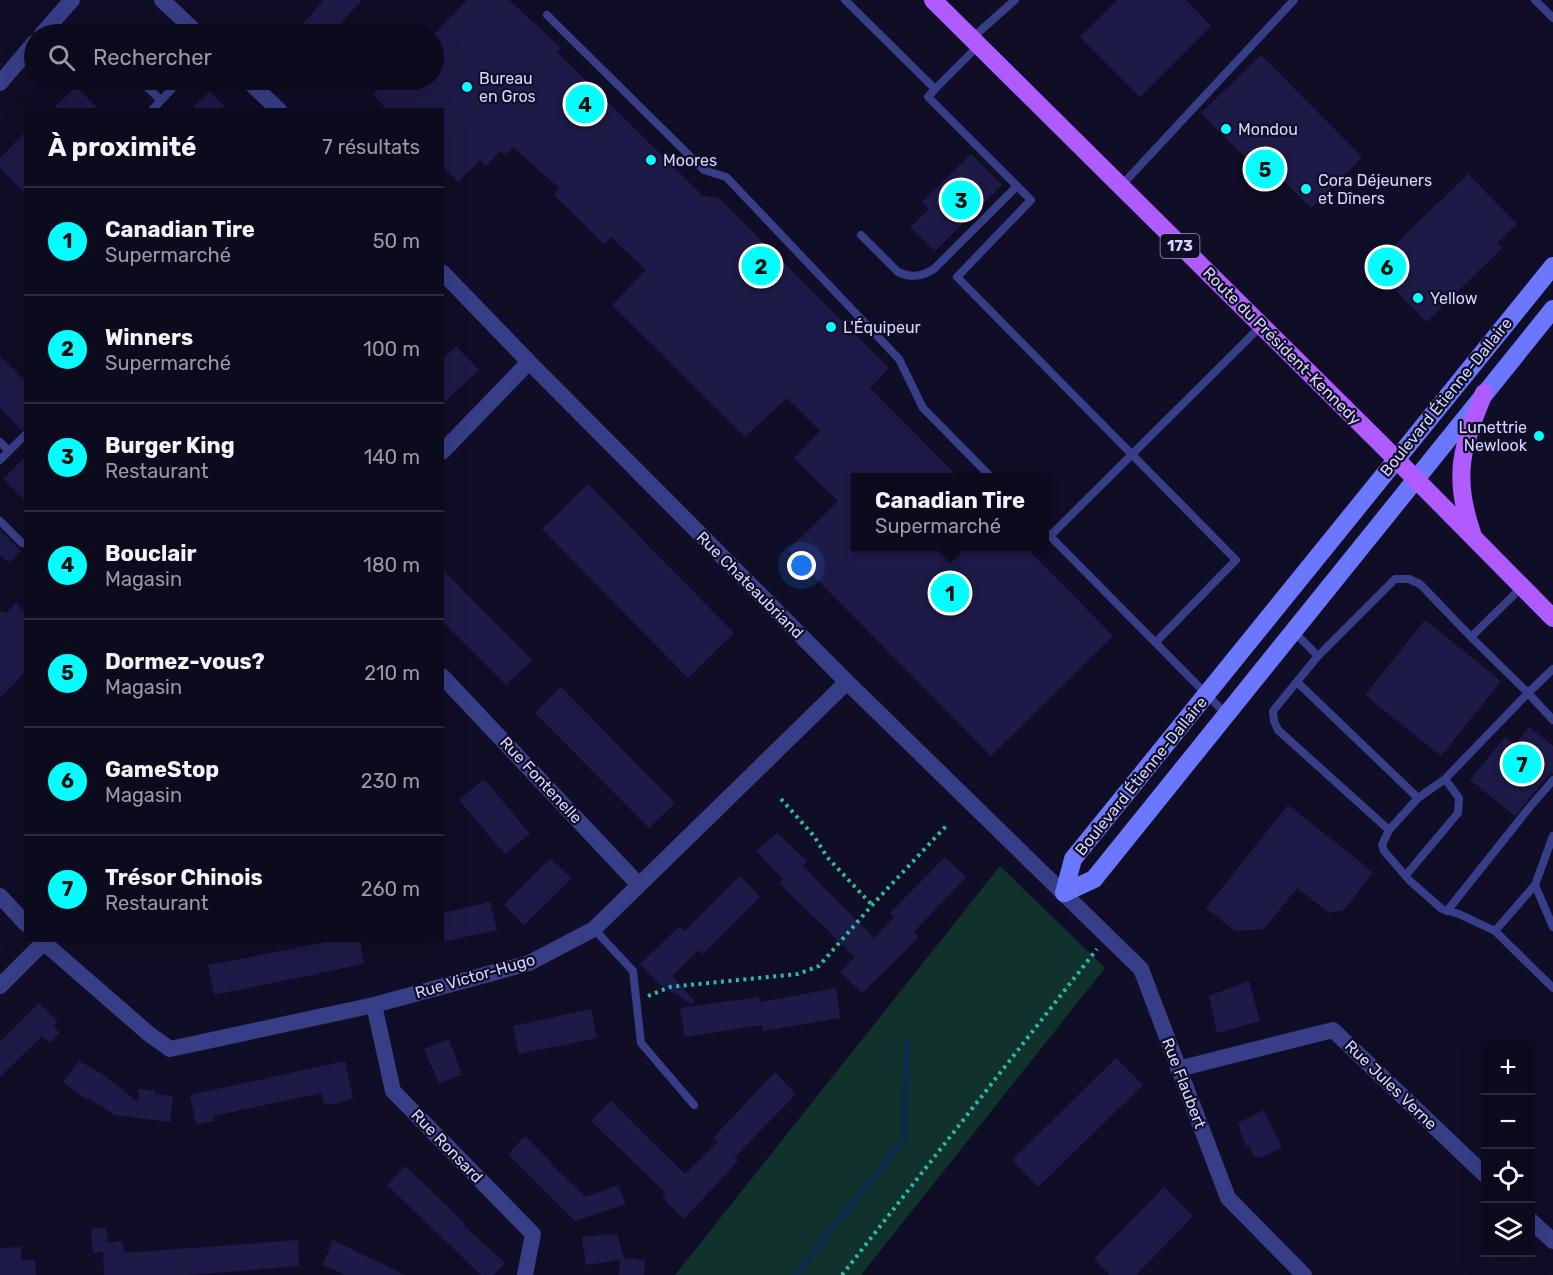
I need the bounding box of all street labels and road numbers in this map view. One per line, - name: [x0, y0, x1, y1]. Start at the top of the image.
- road number: 173: [1160, 234, 1200, 258]
- street label: Route du Président-Kennedy: [1199, 263, 1365, 429]
- street label: Boulevard Étienne-Dallaire: [1376, 314, 1516, 480]
- street label: Rue Chateaubriand: [693, 528, 807, 642]
- street label: Boulevard Étienne-Dallaire: [1071, 693, 1211, 859]
- street label: Rue Fontenelle: [496, 733, 586, 827]
- street label: Rue Victor-Hugo: [413, 950, 537, 1002]
- street label: Rue Flaubert: [1158, 1035, 1210, 1131]
- street label: Rue Jules Verne: [1341, 1036, 1441, 1134]
- street label: Rue Ronsard: [407, 1105, 487, 1187]

